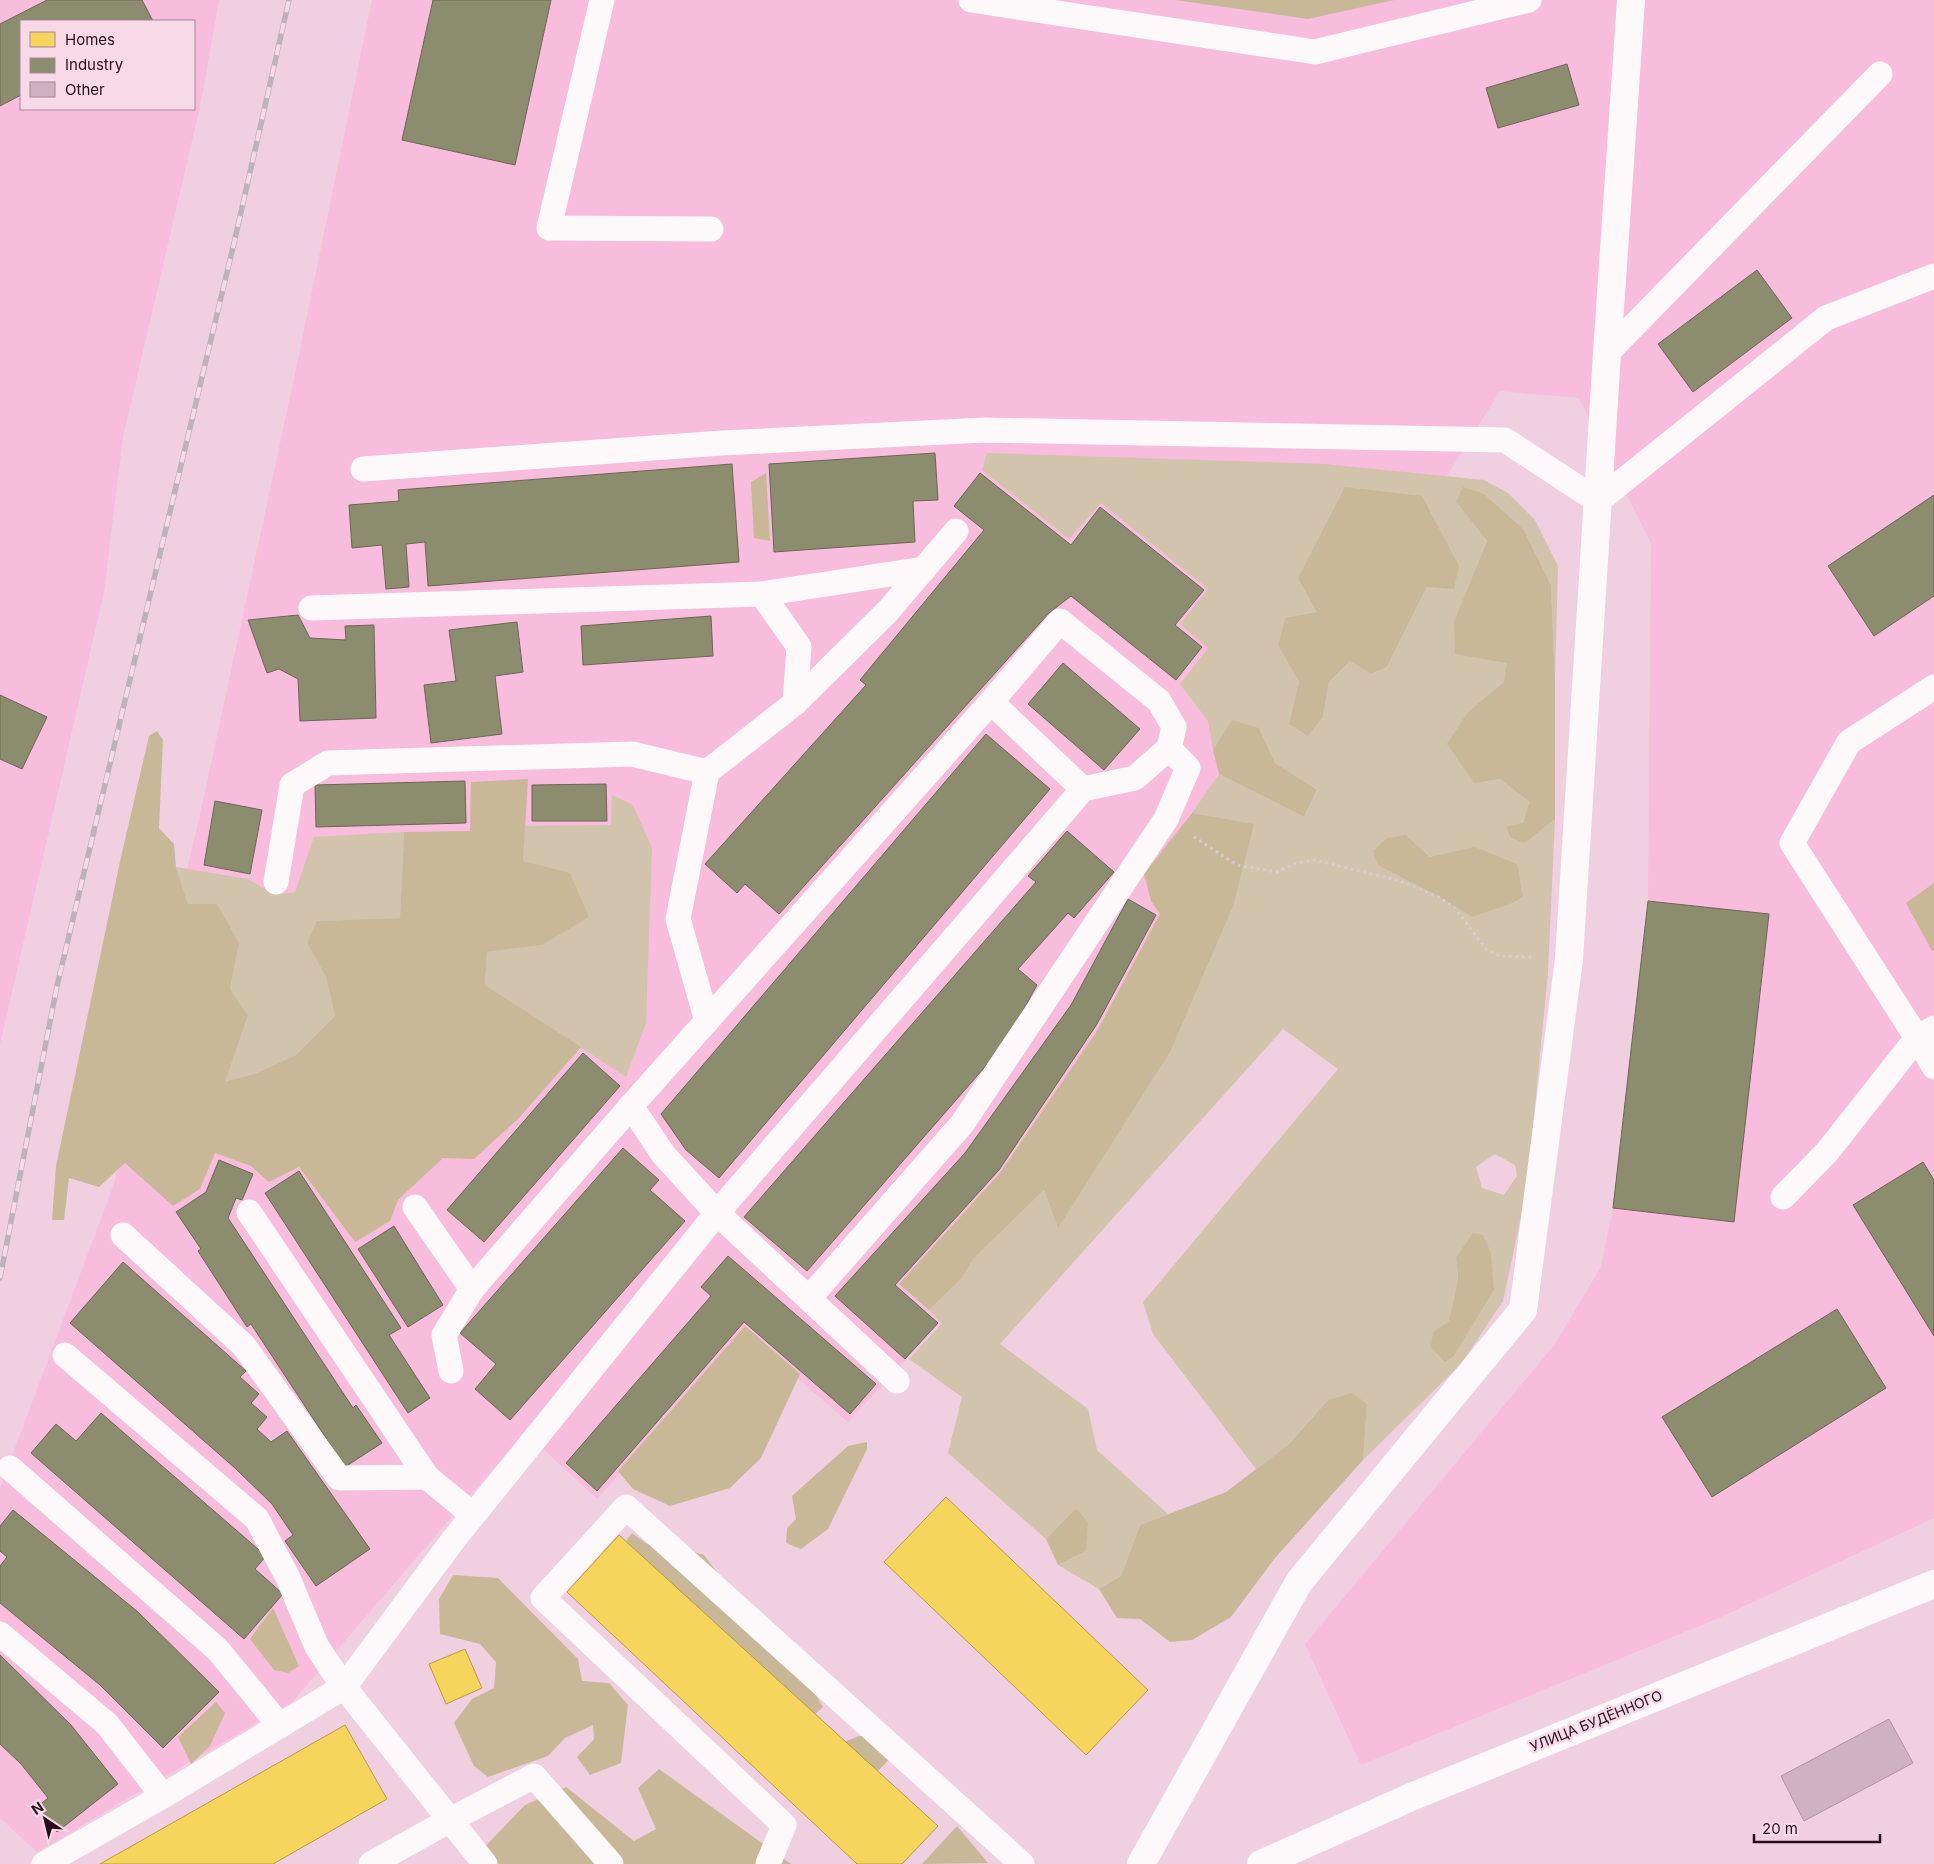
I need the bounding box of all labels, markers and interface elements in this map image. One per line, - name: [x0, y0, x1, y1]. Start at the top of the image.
- legend: [20, 20, 195, 110]
- text: Homes: [65, 30, 115, 49]
- text: Industry: [65, 55, 124, 74]
- text: Other: [65, 80, 105, 99]
- street label: УЛИЦА БУДЁННОГО: [1527, 1686, 1664, 1755]
- north arrow: [20, 1794, 70, 1844]
- text: N: [28, 1798, 47, 1818]
- scale bar: [1754, 1812, 1880, 1844]
- text: 20 m: [1762, 1819, 1798, 1838]

